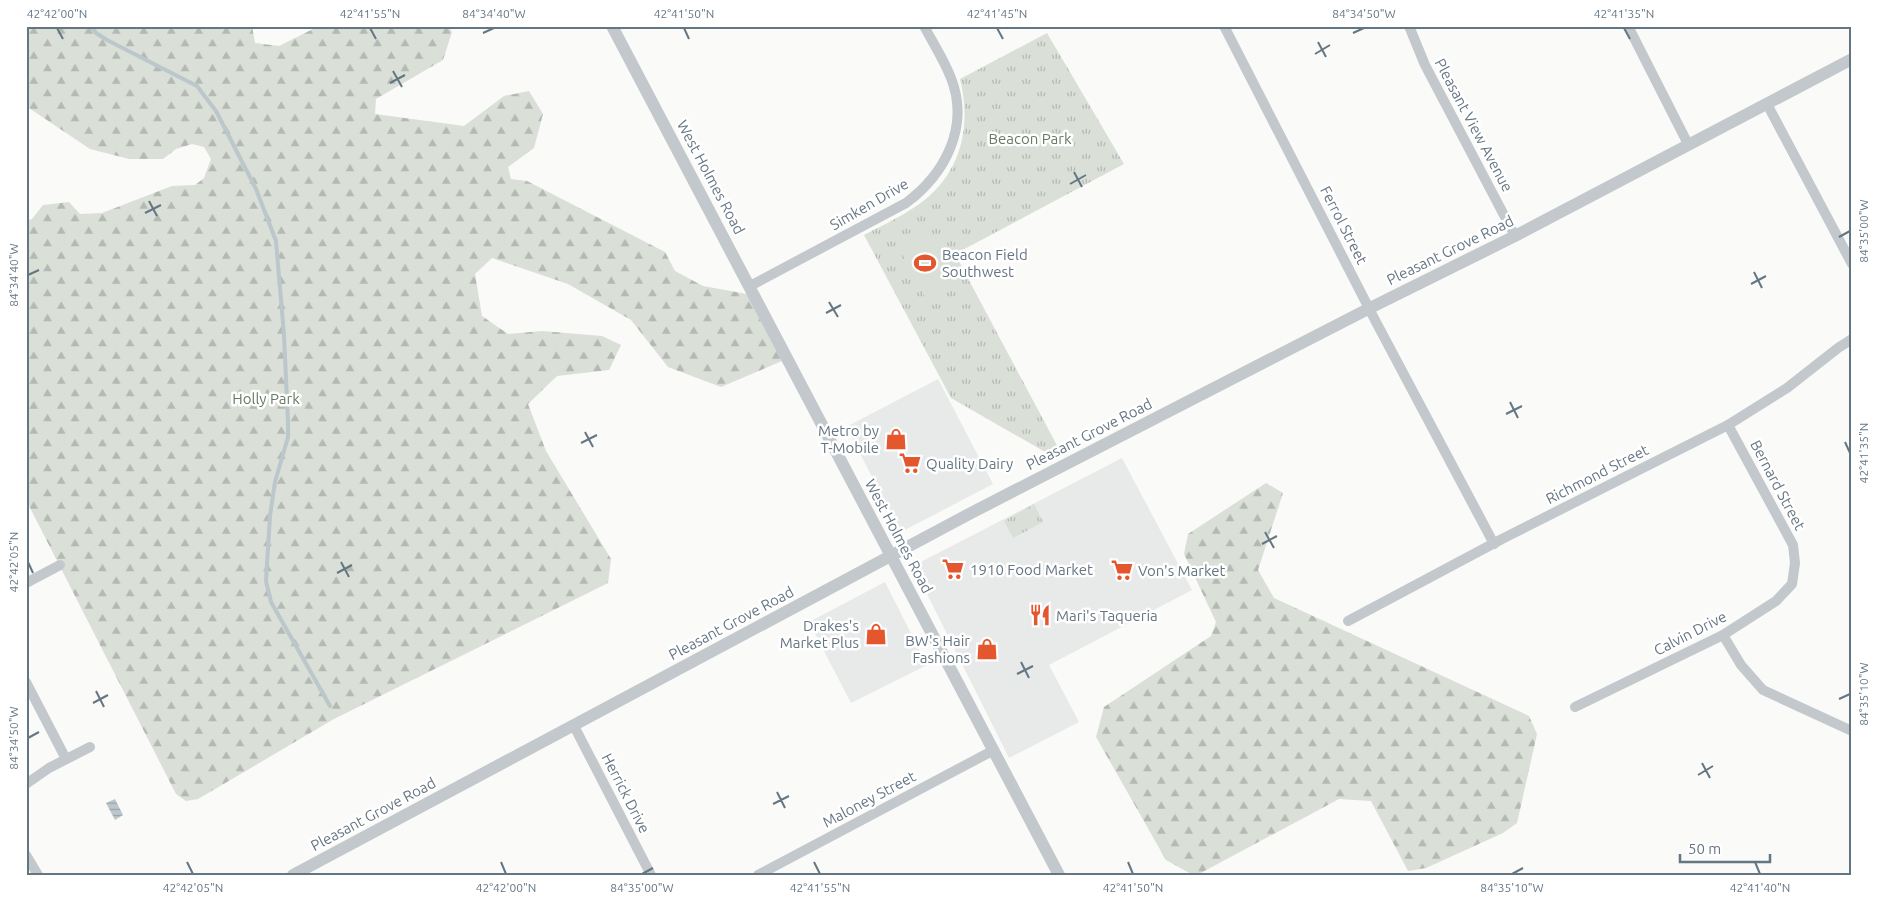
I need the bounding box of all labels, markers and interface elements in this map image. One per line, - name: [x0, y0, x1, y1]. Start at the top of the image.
- text: 42°42'00"N: [27, 7, 87, 20]
- text: 42°41'55"N: [340, 7, 400, 20]
- text: 84°34'40"W: [462, 7, 526, 20]
- text: 42°41'50"N: [654, 7, 714, 20]
- text: 42°41'45"N: [967, 7, 1027, 20]
- text: 84°34'50"W: [1332, 7, 1396, 20]
- text: 42°41'35"N: [1594, 7, 1654, 20]
- street label: Pleasant View Avenue: [1432, 55, 1516, 195]
- street label: West Holmes Road: [674, 117, 748, 237]
- park label: Beacon Park: [988, 130, 1072, 147]
- street label: Simken Drive: [827, 175, 911, 233]
- street label: Ferrol Street: [1317, 183, 1371, 267]
- text: 84°35'00"W: [1857, 199, 1870, 263]
- street label: Pleasant Grove Road: [1384, 212, 1516, 288]
- text: 84°34'40"W: [7, 243, 20, 307]
- place label: Beacon Field Southwest: [942, 246, 1028, 280]
- sports icon: Beacon Field Southwest: [912, 250, 938, 276]
- park label: Holly Park: [232, 390, 300, 407]
- street label: Pleasant Grove Road: [1023, 395, 1155, 473]
- place label: Metro by T-Mobile: [818, 422, 879, 456]
- text: 42°41'35"N: [1857, 423, 1870, 483]
- shop icon: Metro by T-Mobile: [883, 426, 909, 452]
- street label: Bernard Street: [1747, 437, 1809, 533]
- street label: Richmond Street: [1543, 441, 1651, 507]
- supermarket icon: Quality Dairy: [897, 450, 923, 476]
- place label: Quality Dairy: [926, 455, 1013, 472]
- street label: West Holmes Road: [862, 476, 936, 596]
- text: 42°42'05"N: [7, 532, 20, 592]
- supermarket icon: 1910 Food Market: [940, 556, 966, 582]
- supermarket icon: Von's Market: [1109, 557, 1135, 583]
- place label: 1910 Food Market: [970, 561, 1093, 578]
- place label: Von's Market: [1138, 562, 1226, 579]
- street label: Pleasant Grove Road: [666, 583, 796, 663]
- restaurant icon: Mari's Taqueria: [1027, 602, 1053, 628]
- place label: Mari's Taqueria: [1056, 607, 1158, 624]
- street label: Calvin Drive: [1651, 607, 1729, 659]
- place label: Drakes's Market Plus: [780, 617, 859, 651]
- shop icon: Drakes's Market Plus: [863, 621, 889, 647]
- place label: BW's Hair Fashions: [905, 632, 970, 666]
- shop icon: BW's Hair Fashions: [974, 636, 1000, 662]
- text: 84°35'10"W: [1857, 662, 1870, 726]
- text: 84°34'50"W: [7, 706, 20, 770]
- street label: Herrick Drive: [599, 750, 653, 836]
- street label: Maloney Street: [820, 767, 918, 831]
- street label: Pleasant Grove Road: [308, 774, 438, 854]
- scale bar: [1680, 831, 1770, 863]
- text: 50 m: [1688, 840, 1721, 857]
- text: 42°42'05"N: [163, 881, 223, 894]
- text: 42°42'00"N: [476, 881, 536, 894]
- text: 84°35'00"W: [610, 881, 674, 894]
- text: 42°41'55"N: [790, 881, 850, 894]
- text: 42°41'50"N: [1103, 881, 1163, 894]
- text: 84°35'10"W: [1480, 881, 1544, 894]
- text: 42°41'40"N: [1730, 881, 1790, 894]

